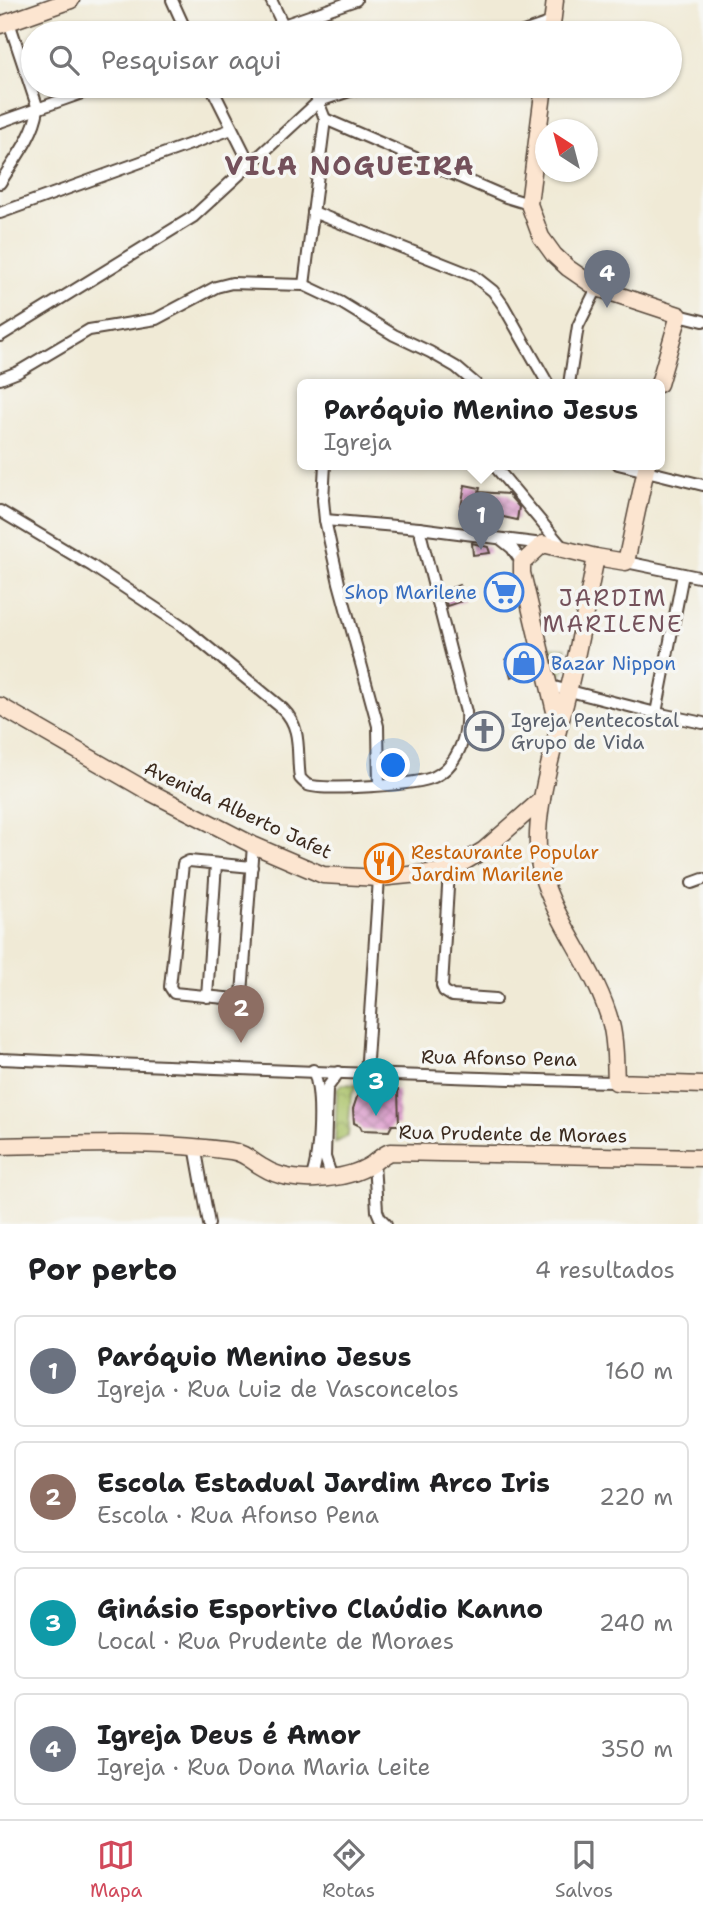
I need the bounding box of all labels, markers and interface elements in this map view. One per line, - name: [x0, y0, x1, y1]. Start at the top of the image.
- search box: [21, 21, 682, 98]
- icon: search: [45, 41, 83, 79]
- text: Pesquisar aqui: [101, 42, 282, 77]
- north arrow: [535, 119, 598, 182]
- district label: VILA NOGUEIRA: [224, 148, 476, 183]
- pin: 4: [584, 250, 630, 308]
- popup: [297, 379, 665, 470]
- text: Paróquio Menino Jesus: [324, 392, 638, 427]
- text: Igreja: [324, 427, 392, 457]
- pin: 1: [458, 492, 504, 550]
- supermarket icon: Shop Marilene: [483, 571, 525, 613]
- place label: Shop Marilene: [344, 580, 477, 605]
- district label: JARDIM MARILENE: [542, 583, 684, 639]
- shop icon: Bazar Nippon: [503, 642, 545, 684]
- place label: Bazar Nippon: [551, 651, 676, 676]
- place label: Igreja Pentecostal Grupo de Vida: [511, 708, 679, 755]
- church icon: Igreja Pentecostal Grupo de Vida: [463, 710, 505, 752]
- your location: [376, 748, 410, 782]
- street label: Avenida Alberto Jafet: [140, 756, 336, 864]
- place label: Restaurante Popular Jardim Marilene: [411, 840, 599, 887]
- restaurant icon: Restaurante Popular Jardim Marilene: [363, 842, 405, 884]
- pin: 2: [218, 985, 264, 1043]
- street label: Rua Afonso Pena: [421, 1044, 577, 1072]
- pin: 3: [353, 1058, 399, 1116]
- street label: Rua Prudente de Moraes: [399, 1120, 627, 1148]
- text: Por perto: [28, 1249, 177, 1290]
- text: 4 resultados: [535, 1255, 675, 1285]
- text: Paróquio Menino Jesus: [97, 1339, 411, 1374]
- text: 1: [48, 1356, 58, 1386]
- text: 160 m: [605, 1356, 673, 1386]
- text: Igreja · Rua Luiz de Vasconcelos: [97, 1374, 459, 1404]
- text: Escola Estadual Jardim Arco Iris: [97, 1465, 550, 1500]
- text: 2: [45, 1482, 61, 1512]
- text: 220 m: [599, 1482, 673, 1512]
- text: Escola · Rua Afonso Pena: [97, 1500, 379, 1530]
- text: Ginásio Esportivo Claúdio Kanno: [97, 1591, 543, 1626]
- text: 3: [45, 1608, 61, 1638]
- text: 240 m: [599, 1608, 673, 1638]
- text: Local · Rua Prudente de Moraes: [97, 1626, 454, 1656]
- text: Igreja Deus é Amor: [97, 1717, 361, 1752]
- text: 4: [45, 1734, 61, 1764]
- text: 350 m: [600, 1734, 673, 1764]
- text: Igreja · Rua Dona Maria Leite: [97, 1752, 431, 1782]
- tab: Mapa: [90, 1836, 142, 1903]
- tab: Rotas: [322, 1836, 375, 1903]
- tab: Salvos: [555, 1836, 613, 1903]

